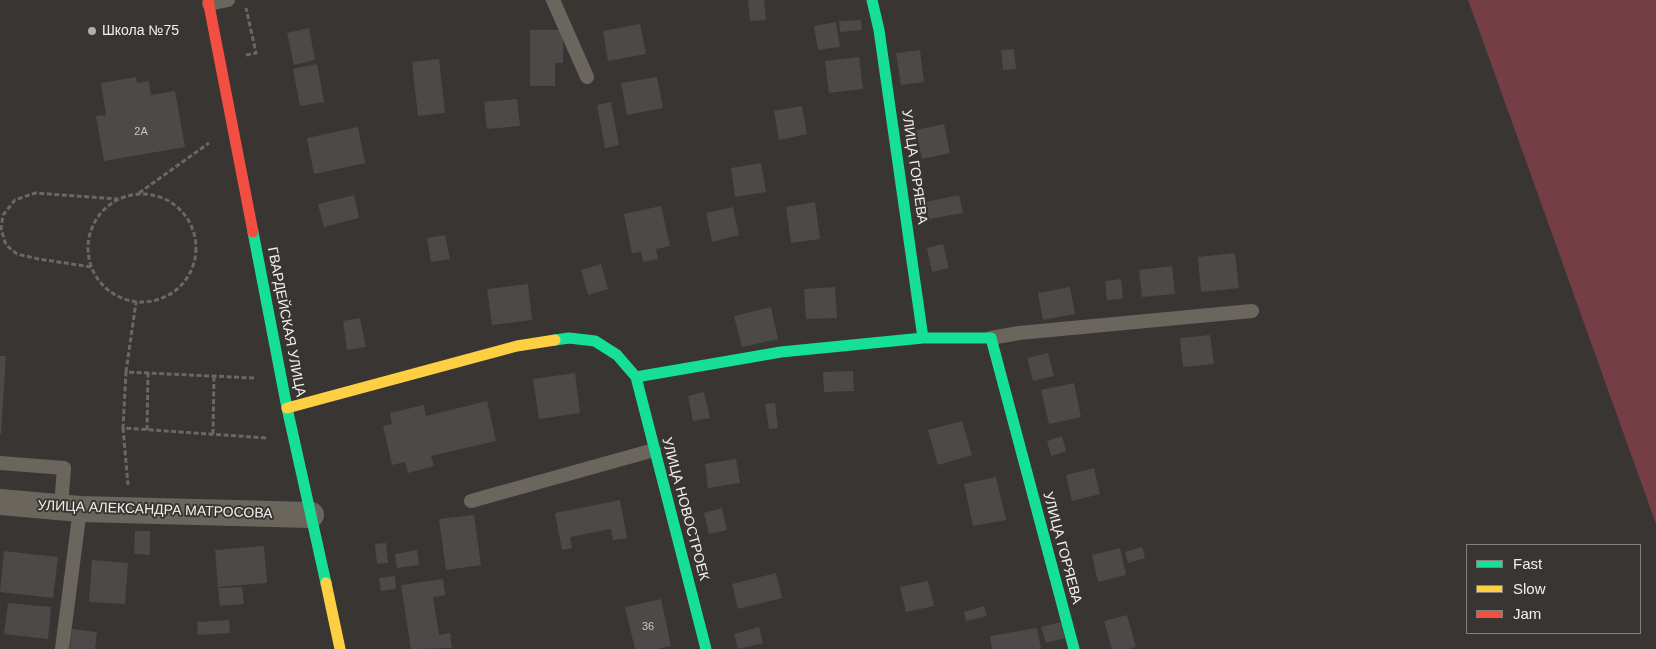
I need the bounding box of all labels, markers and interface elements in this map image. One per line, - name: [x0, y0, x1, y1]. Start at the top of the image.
- place label: Школа №75: [102, 23, 179, 39]
- marker: Школа №75: [86, 25, 98, 37]
- street label: УЛИЦА ГОРЯЕВА: [898, 109, 930, 225]
- house number: 2А: [134, 125, 148, 139]
- street label: ГВАРДЕЙСКАЯ УЛИЦА: [263, 246, 309, 398]
- street label: УЛИЦА НОВОСТРОЕК: [658, 436, 712, 582]
- street label: УЛИЦА ГОРЯЕВА: [1039, 490, 1085, 606]
- street label: УЛИЦА АЛЕКСАНДРА МАТРОСОВА: [37, 498, 273, 522]
- legend: [1466, 544, 1641, 634]
- text: Fast: [1513, 555, 1542, 572]
- text: Slow: [1513, 580, 1546, 597]
- text: Jam: [1513, 605, 1541, 622]
- house number: 36: [642, 620, 654, 634]

